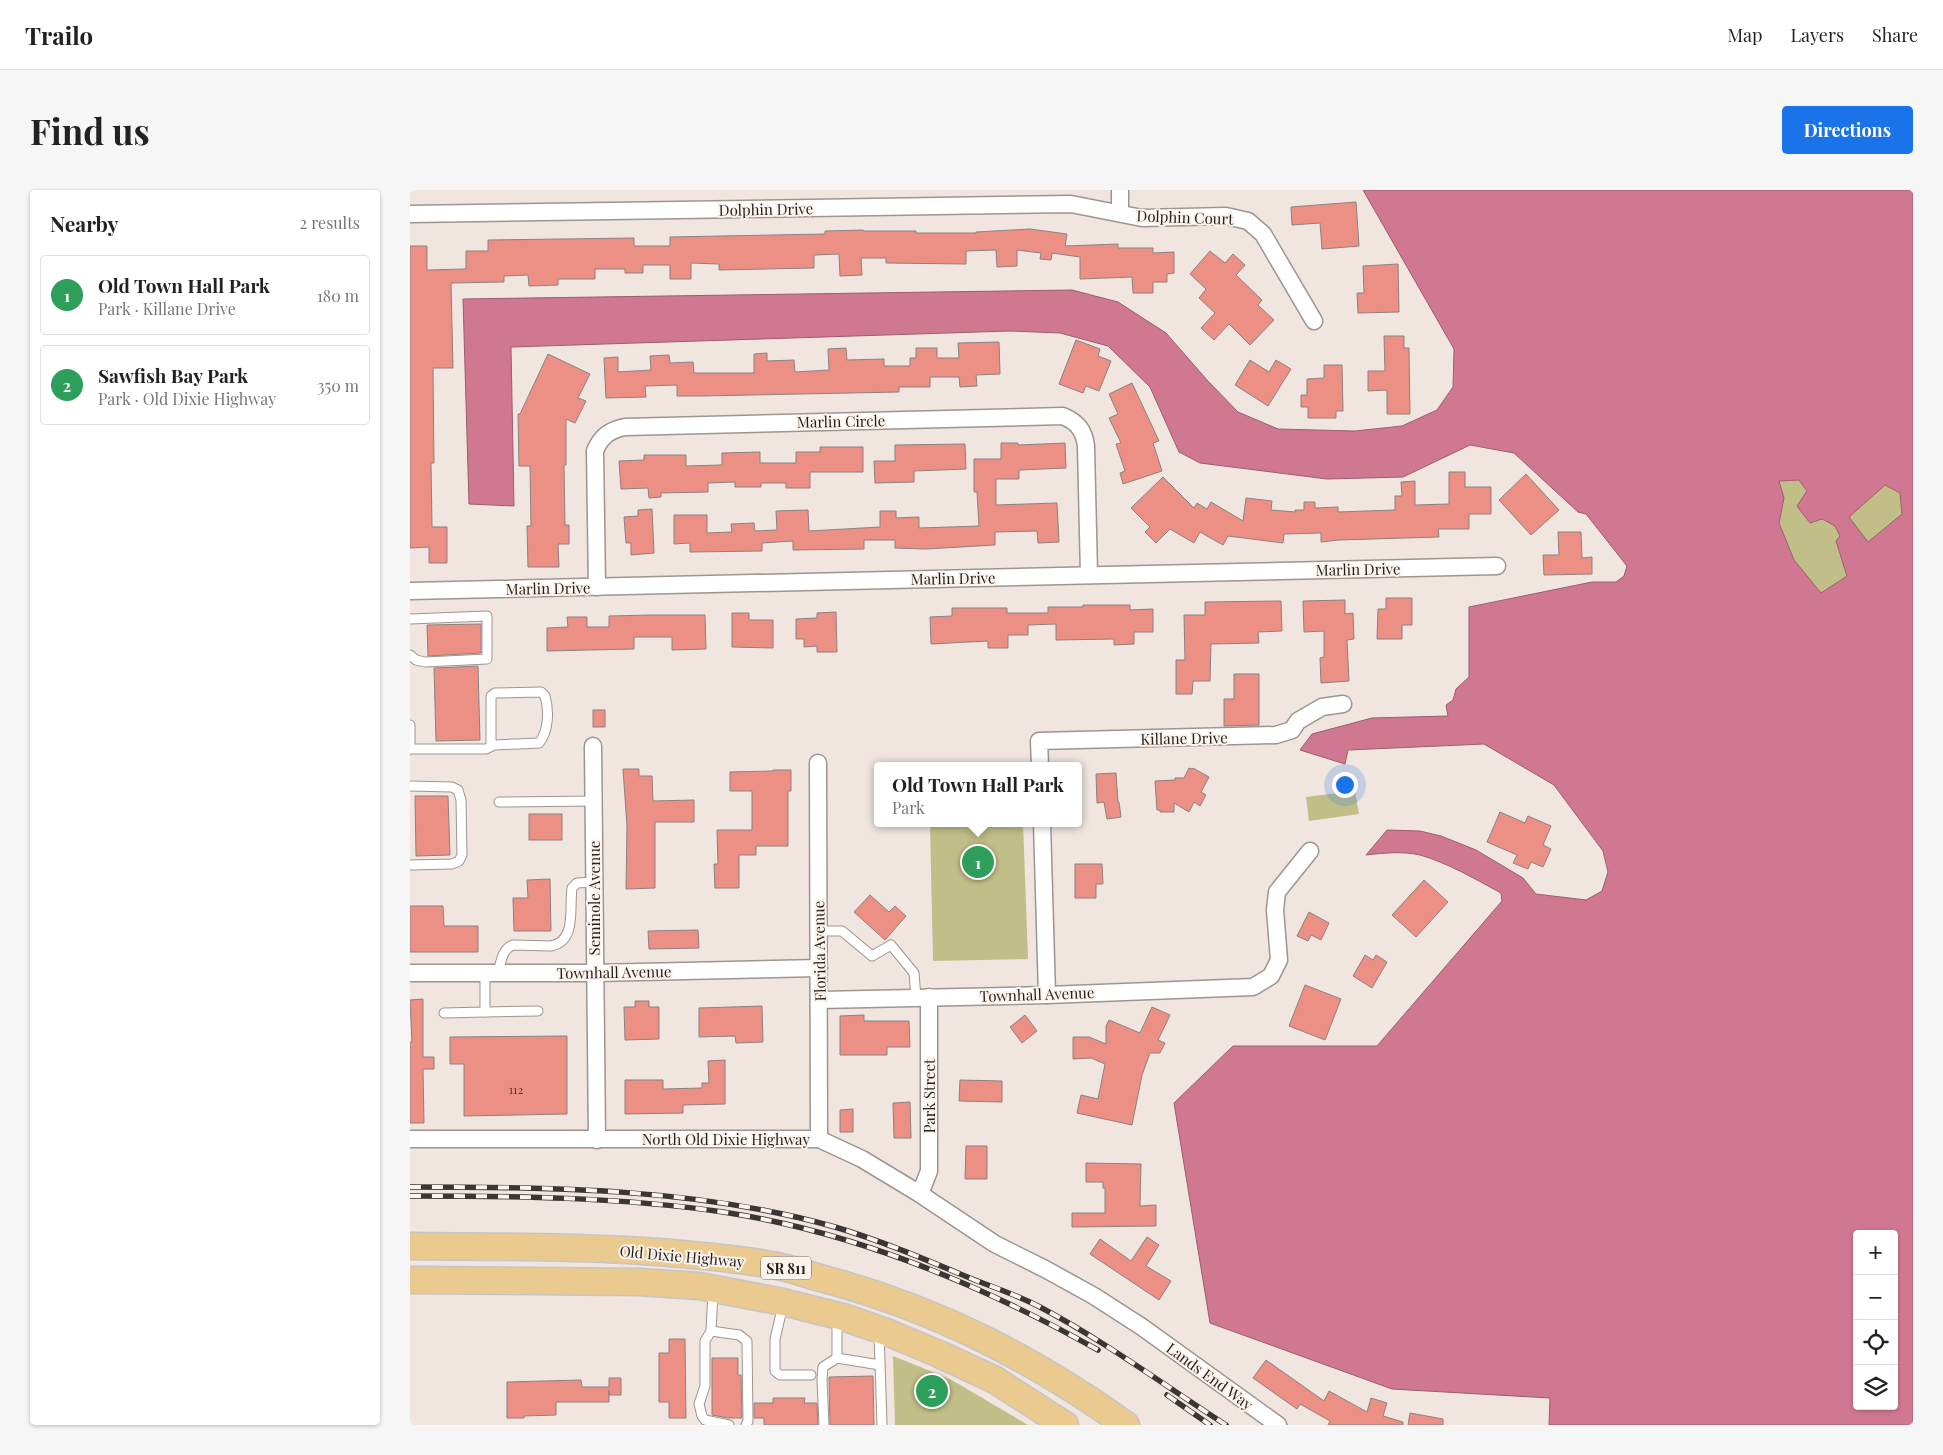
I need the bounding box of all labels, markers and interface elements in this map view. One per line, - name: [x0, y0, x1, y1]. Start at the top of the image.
- text: Trailo: [25, 19, 93, 51]
- text: Map: [1727, 23, 1762, 47]
- text: Layers: [1790, 23, 1844, 47]
- text: Share: [1872, 23, 1918, 47]
- button: Directions: [1782, 106, 1913, 154]
- text: Find us: [30, 107, 150, 154]
- street label: Dolphin Drive: [719, 198, 813, 220]
- street label: Dolphin Court: [1136, 205, 1235, 229]
- text: Nearby: [50, 209, 119, 237]
- text: 2 results: [300, 212, 360, 233]
- text: Old Town Hall Park: [98, 272, 270, 298]
- text: 1: [64, 285, 70, 306]
- text: 180 m: [317, 285, 359, 306]
- text: Park · Killane Drive: [98, 298, 236, 319]
- text: Sawfish Bay Park: [98, 362, 248, 388]
- text: 2: [63, 375, 71, 396]
- text: 350 m: [317, 375, 359, 396]
- text: Park · Old Dixie Highway: [98, 388, 276, 409]
- street label: Marlin Circle: [797, 410, 885, 432]
- street label: Marlin Drive: [1315, 558, 1401, 580]
- street label: Marlin Drive: [910, 567, 996, 589]
- street label: Marlin Drive: [505, 577, 591, 599]
- street label: Killane Drive: [1140, 727, 1228, 749]
- popup: [874, 762, 1082, 827]
- text: Old Town Hall Park: [892, 771, 1064, 797]
- your location: [1332, 772, 1358, 798]
- text: Park: [892, 797, 925, 818]
- street label: Seminole Avenue: [584, 841, 604, 955]
- pin: 1: [962, 843, 994, 881]
- street label: Florida Avenue: [808, 901, 830, 1001]
- street label: Townhall Avenue: [556, 961, 672, 983]
- street label: Townhall Avenue: [979, 982, 1095, 1006]
- street label: Park Street: [919, 1058, 939, 1133]
- house number: 112: [509, 1081, 524, 1097]
- street label: North Old Dixie Highway: [642, 1129, 811, 1149]
- map controls: [1853, 1230, 1898, 1410]
- button: +: [1853, 1230, 1898, 1275]
- street label: Old Dixie Highway: [619, 1241, 746, 1271]
- road number: SR 811: [761, 1256, 811, 1280]
- button: −: [1853, 1275, 1898, 1320]
- button: locate: [1853, 1320, 1898, 1365]
- street label: Lands End Way: [1163, 1338, 1258, 1414]
- button: layers: [1853, 1365, 1898, 1410]
- pin: 2: [916, 1372, 948, 1410]

